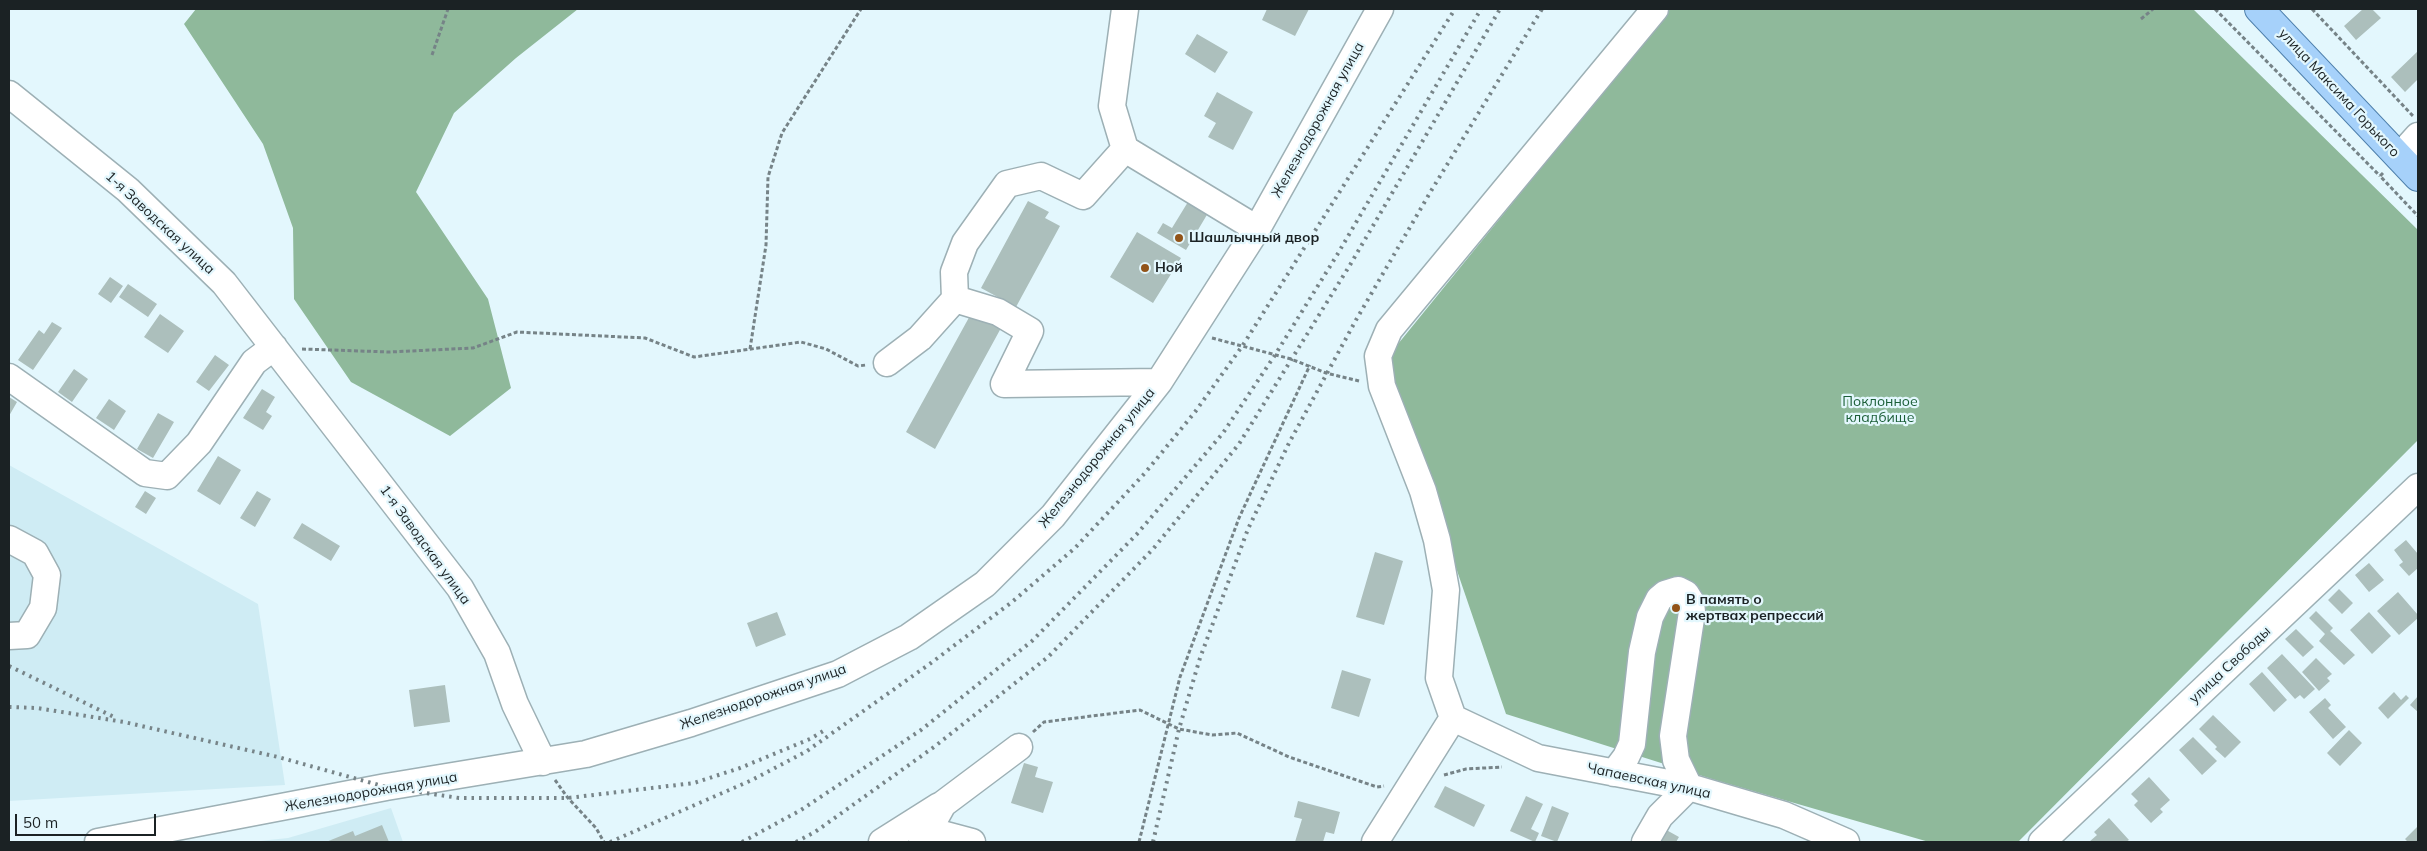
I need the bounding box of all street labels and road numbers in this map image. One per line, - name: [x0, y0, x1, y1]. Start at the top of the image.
- street label: улица Максима Горького: [2275, 25, 2403, 161]
- street label: Железнодорожная улица: [1268, 39, 1368, 201]
- street label: 1-я Заводская улица: [102, 168, 218, 278]
- street label: Железнодорожная улица: [1035, 385, 1159, 531]
- street label: 1-я Заводская улица: [376, 482, 474, 608]
- street label: улица Свободы: [2186, 623, 2274, 707]
- street label: Железнодорожная улица: [678, 661, 848, 733]
- street label: Чапаевская улица: [1586, 760, 1712, 802]
- street label: Железнодорожная улица: [283, 769, 459, 815]

